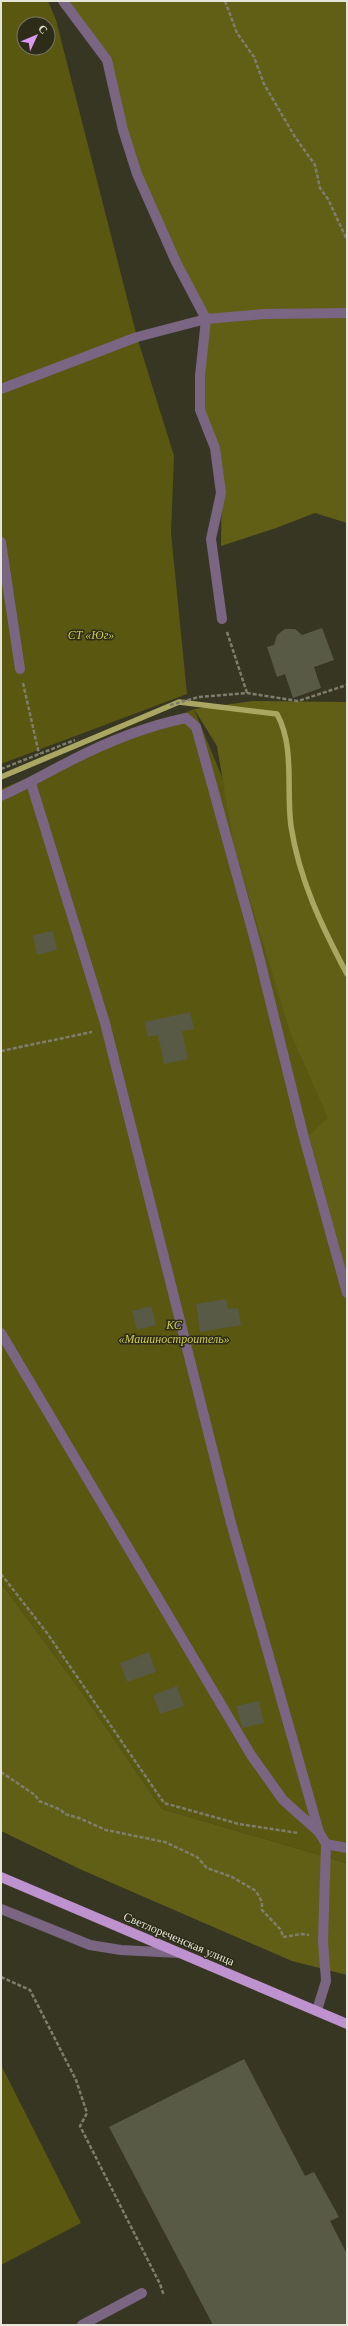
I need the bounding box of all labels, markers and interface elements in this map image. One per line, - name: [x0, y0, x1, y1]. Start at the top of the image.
- north arrow: [16, 16, 56, 56]
- text: С: [36, 22, 50, 36]
- park label: СТ «Юг»: [68, 628, 114, 642]
- park label: КС «Машиностроитель»: [118, 1318, 230, 1346]
- street label: Светлореченская улица: [121, 1909, 237, 1969]

